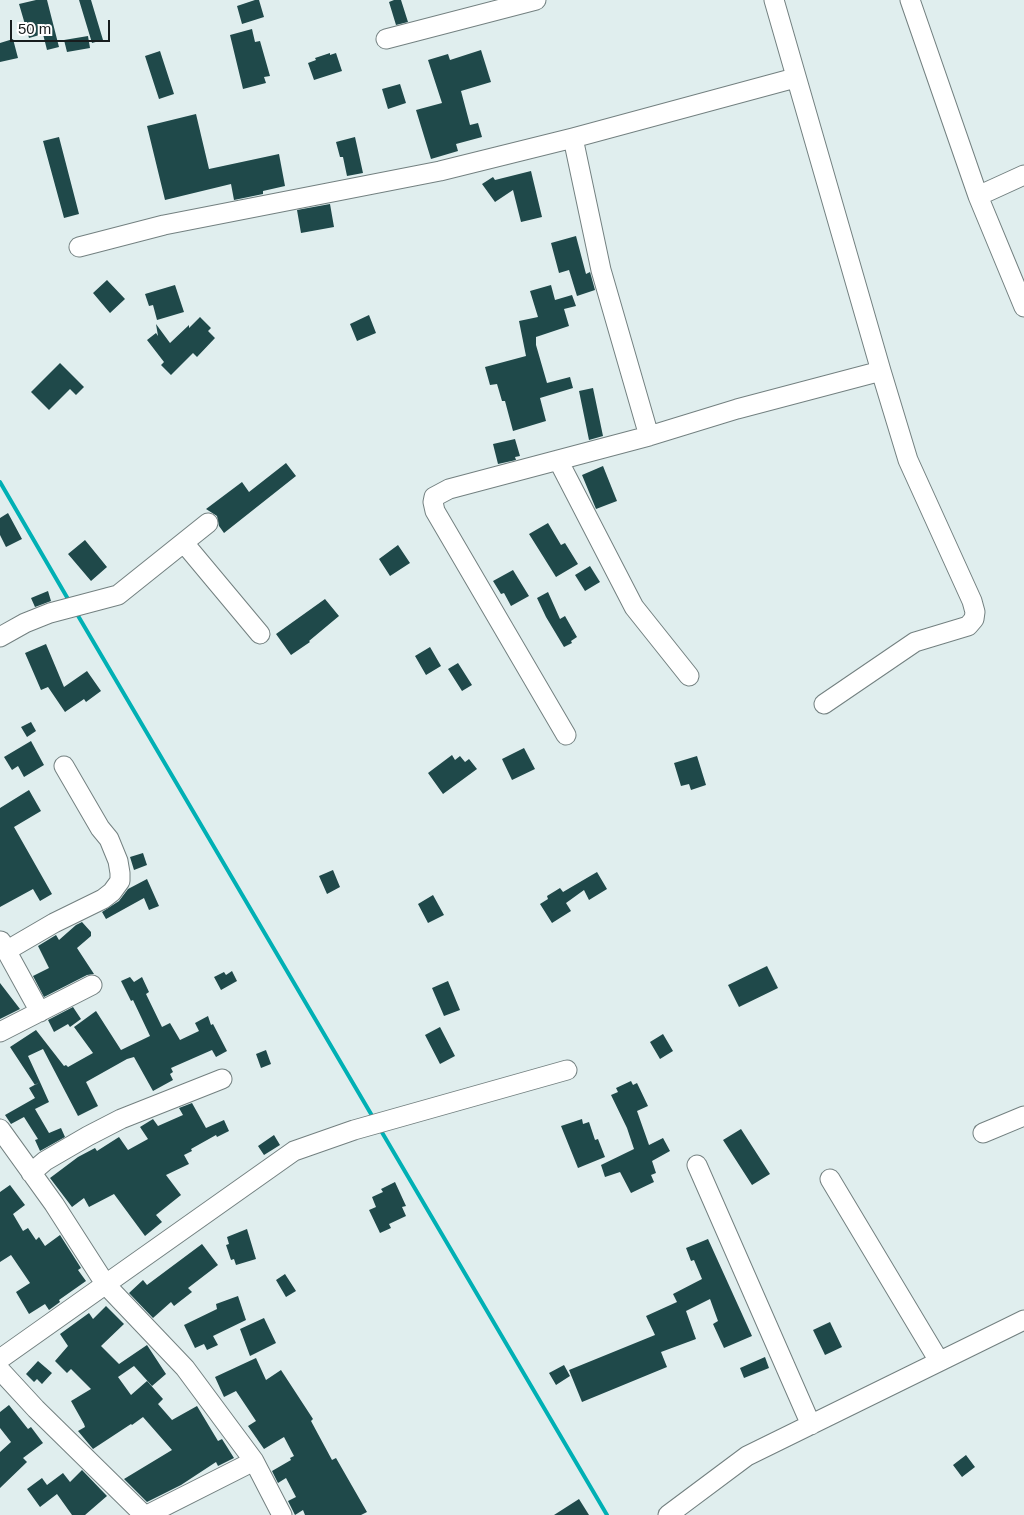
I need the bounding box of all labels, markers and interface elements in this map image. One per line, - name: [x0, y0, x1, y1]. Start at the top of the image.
- scale bar: [12, 10, 112, 42]
- text: 50 m: [18, 20, 51, 37]

